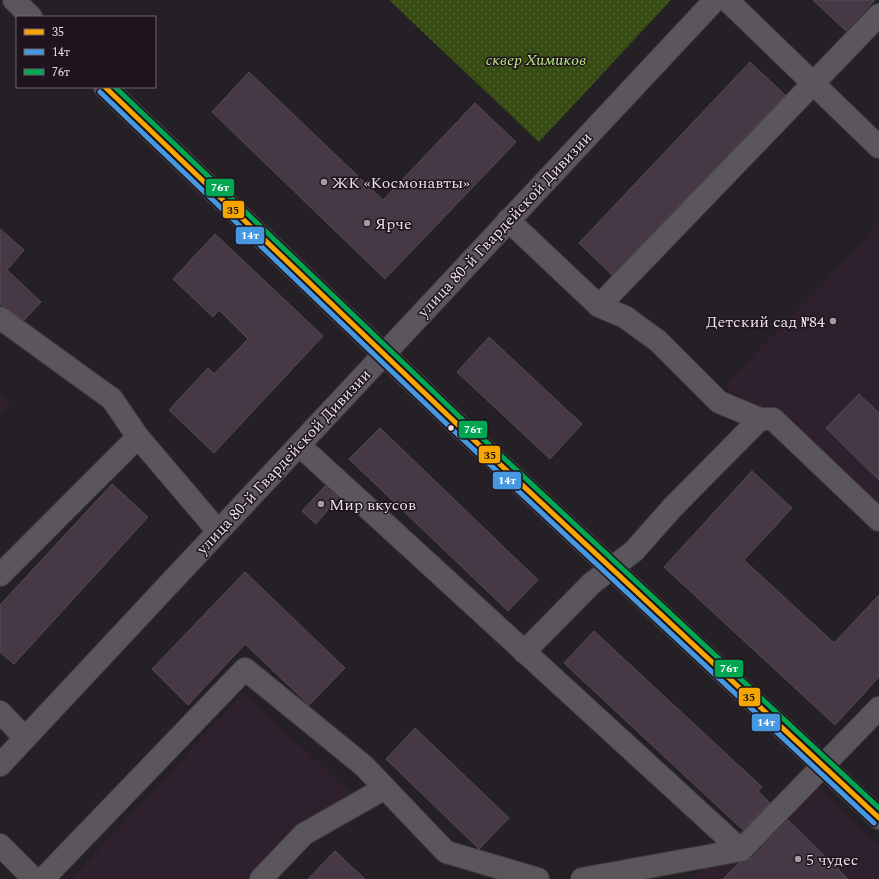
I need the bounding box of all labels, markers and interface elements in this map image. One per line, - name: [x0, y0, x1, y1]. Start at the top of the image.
- legend: [16, 16, 156, 88]
- text: 35: [52, 23, 64, 42]
- text: 14т: [52, 43, 70, 62]
- park label: сквер Химиков: [486, 48, 586, 72]
- text: 76т: [52, 63, 70, 82]
- street label: улица 80-й Гвардейской Дивизии: [411, 126, 598, 324]
- place label: ЖК «Космонавты»: [332, 171, 470, 195]
- marker: ЖК «Космонавты»: [319, 177, 329, 187]
- line badge: 76т: [205, 178, 235, 197]
- text: 76т: [211, 179, 229, 196]
- line badge: 35: [222, 200, 245, 219]
- text: 35: [227, 202, 239, 219]
- place label: Ярче: [375, 212, 412, 236]
- marker: Ярче: [362, 218, 372, 228]
- line badge: 14т: [235, 226, 265, 245]
- text: 14т: [241, 227, 259, 244]
- place label: Детский сад №84: [706, 310, 825, 334]
- marker: Детский сад №84: [828, 316, 838, 326]
- street label: улица 80-й Гвардейской Дивизии: [190, 363, 377, 561]
- line badge: 76т: [458, 420, 488, 439]
- text: 76т: [464, 421, 482, 438]
- unlabelled marker: [446, 423, 456, 433]
- line badge: 35: [478, 445, 501, 464]
- text: 35: [484, 447, 496, 464]
- line badge: 14т: [492, 471, 522, 490]
- text: 14т: [498, 472, 516, 489]
- place label: Мир вкусов: [329, 493, 416, 517]
- marker: Мир вкусов: [316, 499, 326, 509]
- line badge: 76т: [714, 659, 744, 678]
- text: 76т: [720, 660, 738, 677]
- line badge: 35: [738, 687, 761, 707]
- text: 35: [743, 689, 755, 706]
- line badge: 14т: [751, 713, 781, 732]
- text: 14т: [757, 714, 775, 731]
- place label: 5 чудес: [806, 848, 858, 872]
- marker: 5 чудес: [793, 854, 803, 864]

